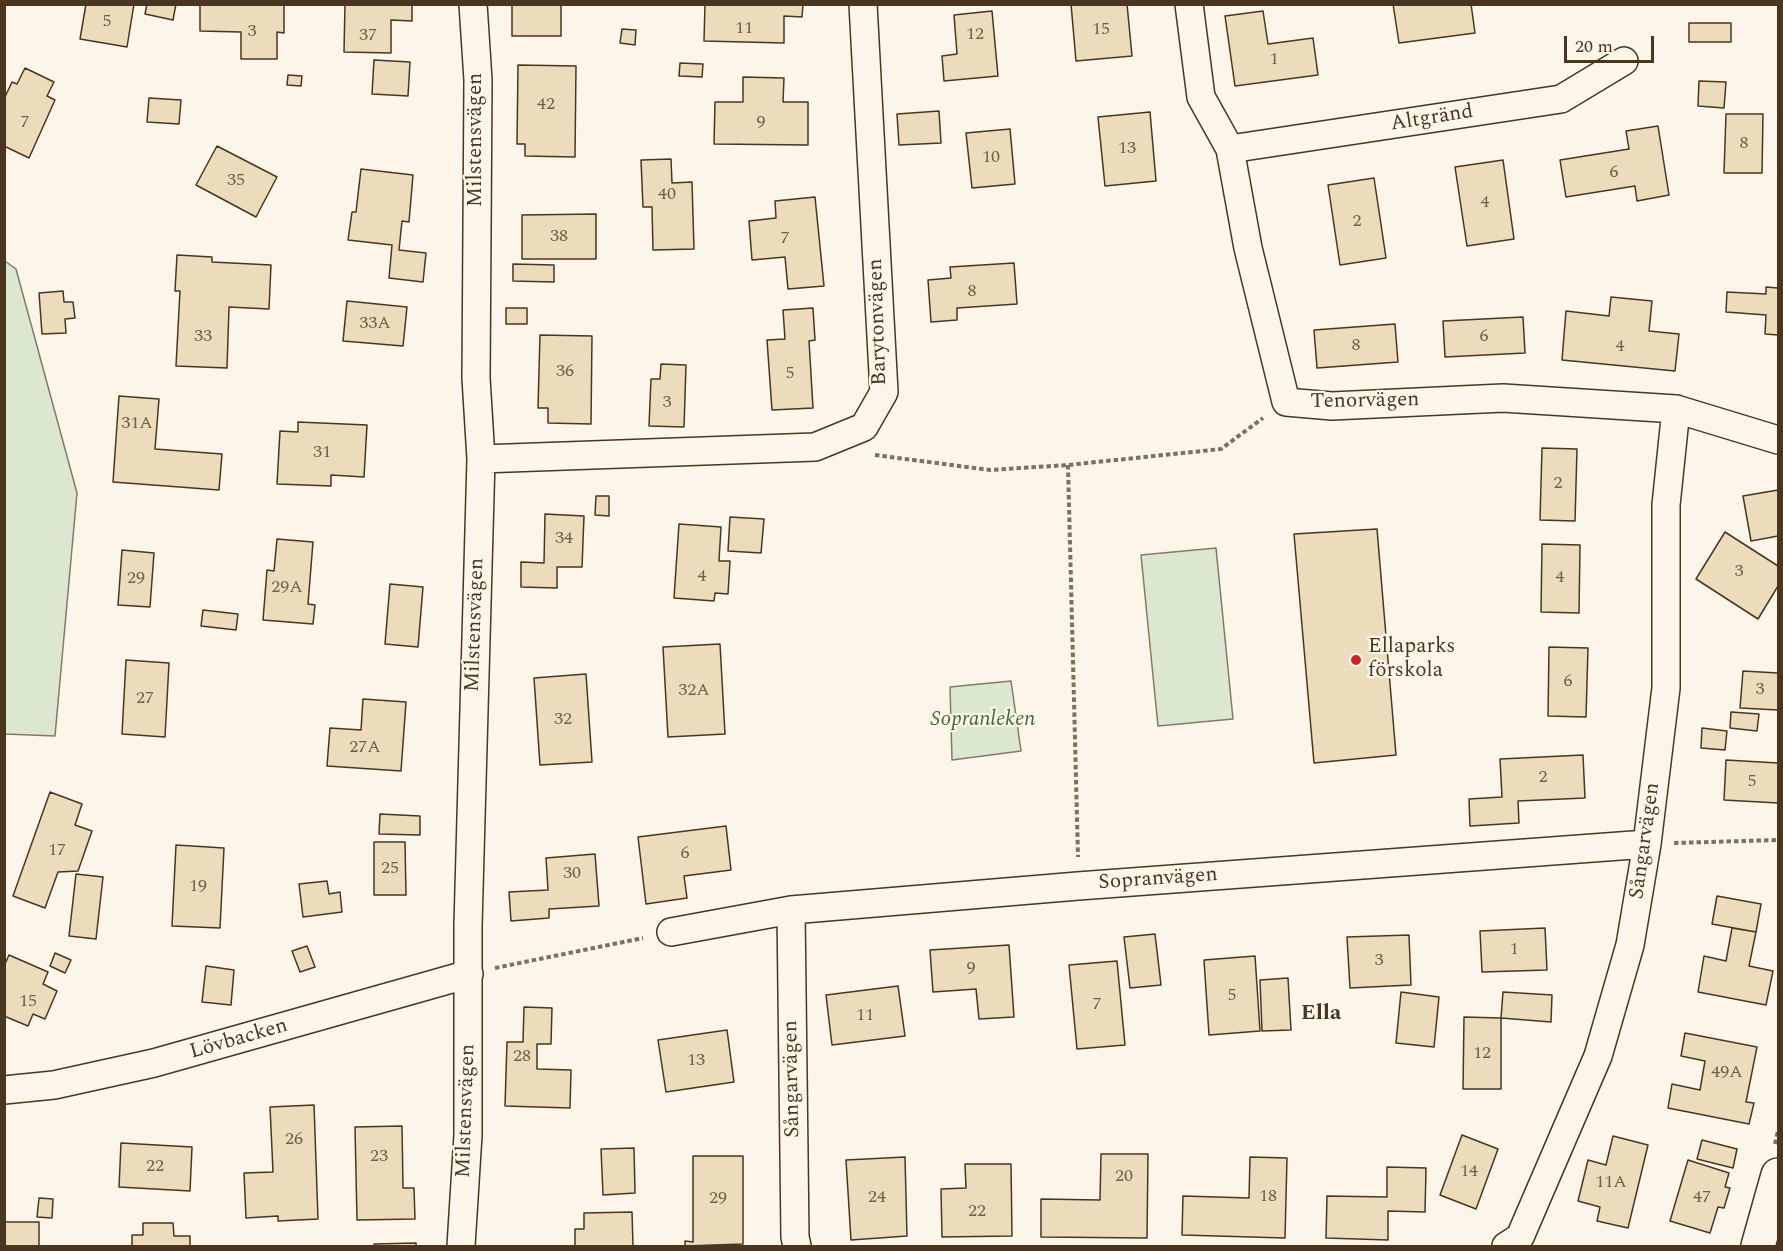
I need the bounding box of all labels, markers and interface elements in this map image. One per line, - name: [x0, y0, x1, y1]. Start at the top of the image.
- house number: 5: [103, 11, 111, 33]
- house number: 11: [735, 18, 753, 40]
- house number: 15: [1092, 19, 1110, 41]
- house number: 3: [248, 21, 256, 43]
- house number: 12: [966, 24, 984, 46]
- scale bar: [1567, 24, 1657, 62]
- house number: 37: [359, 25, 377, 47]
- text: 20 m: [1575, 33, 1613, 60]
- house number: 1: [1270, 49, 1278, 71]
- street label: Milstensvägen: [464, 73, 490, 207]
- house number: 42: [537, 94, 555, 116]
- street label: Altgränd: [1389, 100, 1475, 138]
- house number: 7: [21, 112, 29, 134]
- house number: 9: [757, 112, 765, 134]
- house number: 8: [1740, 133, 1748, 155]
- house number: 13: [1118, 138, 1136, 160]
- house number: 10: [982, 147, 1000, 169]
- house number: 6: [1610, 162, 1618, 184]
- house number: 35: [227, 170, 245, 192]
- house number: 40: [658, 184, 676, 206]
- house number: 4: [1481, 192, 1489, 214]
- house number: 2: [1353, 211, 1361, 233]
- house number: 38: [550, 226, 568, 248]
- house number: 7: [781, 228, 789, 250]
- street label: Barytonvägen: [864, 258, 894, 386]
- house number: 8: [968, 281, 976, 303]
- house number: 33A: [359, 313, 391, 335]
- house number: 33: [194, 326, 212, 348]
- house number: 6: [1480, 326, 1488, 348]
- house number: 8: [1352, 335, 1360, 357]
- house number: 4: [1616, 336, 1624, 358]
- house number: 36: [556, 361, 574, 383]
- house number: 5: [786, 363, 794, 385]
- street label: Tenorvägen: [1310, 388, 1420, 416]
- house number: 3: [663, 392, 671, 414]
- house number: 31A: [121, 413, 153, 435]
- house number: 31: [313, 442, 331, 464]
- house number: 2: [1554, 473, 1562, 495]
- house number: 34: [555, 528, 573, 550]
- street label: Milstensvägen: [461, 557, 491, 693]
- house number: 3: [1735, 561, 1743, 583]
- house number: 4: [698, 566, 706, 588]
- house number: 4: [1556, 567, 1564, 589]
- house number: 29: [127, 568, 145, 590]
- house number: 29A: [271, 577, 303, 599]
- place label: Ellaparks förskola: [1368, 635, 1455, 685]
- marker: Ellaparks förskola: [1349, 653, 1363, 667]
- house number: 6: [1564, 671, 1572, 693]
- house number: 3: [1756, 679, 1764, 701]
- house number: 32A: [678, 680, 710, 702]
- house number: 27: [136, 688, 154, 710]
- park label: Sopranleken: [931, 708, 1035, 734]
- house number: 32: [554, 709, 572, 731]
- house number: 27A: [349, 737, 381, 759]
- house number: 2: [1539, 767, 1547, 789]
- house number: 5: [1748, 771, 1756, 793]
- street label: Sångarvägen: [1625, 781, 1667, 901]
- house number: 17: [48, 840, 66, 862]
- house number: 6: [681, 843, 689, 865]
- house number: 25: [381, 858, 399, 880]
- house number: 30: [563, 863, 581, 885]
- street label: Sopranvägen: [1098, 863, 1218, 897]
- house number: 19: [189, 876, 207, 898]
- house number: 1: [1510, 939, 1518, 961]
- house number: 3: [1375, 950, 1383, 972]
- house number: 9: [967, 958, 975, 980]
- house number: 5: [1228, 985, 1236, 1007]
- house number: 15: [19, 991, 37, 1013]
- house number: 7: [1093, 994, 1101, 1016]
- district label: Ella: [1301, 1002, 1341, 1028]
- house number: 11: [856, 1005, 874, 1027]
- street label: Lövbacken: [187, 1014, 291, 1066]
- street label: Sångarvägen: [779, 1020, 807, 1138]
- street label: Milstensvägen: [452, 1043, 482, 1179]
- house number: 12: [1473, 1043, 1491, 1065]
- house number: 28: [513, 1046, 531, 1068]
- house number: 13: [687, 1050, 705, 1072]
- house number: 49A: [1711, 1062, 1743, 1084]
- house number: 26: [285, 1129, 303, 1151]
- house number: 23: [370, 1146, 388, 1168]
- house number: 22: [146, 1156, 164, 1178]
- house number: 14: [1460, 1161, 1478, 1183]
- house number: 20: [1115, 1166, 1133, 1188]
- house number: 11A: [1595, 1172, 1627, 1194]
- house number: 18: [1259, 1186, 1277, 1208]
- house number: 24: [868, 1187, 886, 1209]
- house number: 47: [1693, 1187, 1711, 1209]
- house number: 29: [709, 1188, 727, 1210]
- house number: 22: [968, 1201, 986, 1223]

